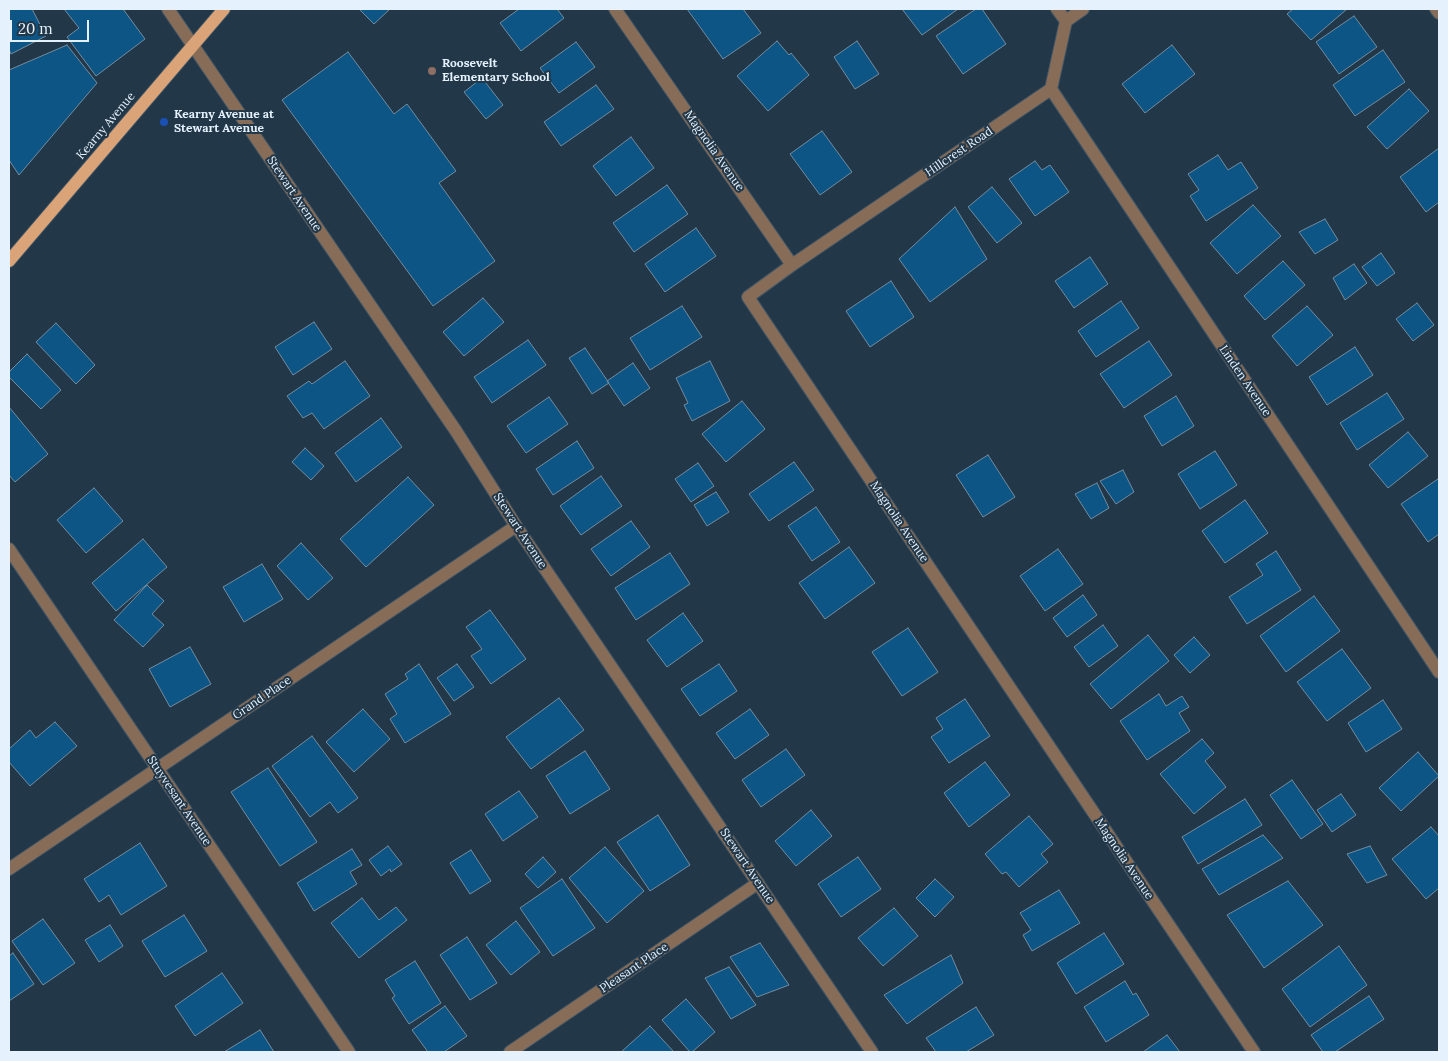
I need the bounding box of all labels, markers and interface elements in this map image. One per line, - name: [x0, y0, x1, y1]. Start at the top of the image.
- scale bar: [12, 10, 91, 42]
- text: 20 m: [18, 19, 53, 38]
- place label: Roosevelt Elementary School: [442, 57, 550, 85]
- marker: Roosevelt Elementary School: [426, 65, 438, 77]
- street label: Kearny Avenue: [74, 89, 138, 163]
- place label: Kearny Avenue at Stewart Avenue: [174, 108, 274, 136]
- street label: Magnolia Avenue: [681, 108, 747, 194]
- marker: Kearny Avenue at Stewart Avenue: [158, 116, 170, 128]
- street label: Hillcrest Road: [922, 124, 996, 180]
- street label: Stewart Avenue: [264, 154, 324, 234]
- street label: Linden Avenue: [1216, 343, 1274, 419]
- street label: Magnolia Avenue: [867, 479, 931, 565]
- street label: Stewart Avenue: [490, 490, 550, 572]
- street label: Grand Place: [230, 673, 294, 723]
- street label: Stuyvesant Avenue: [144, 754, 214, 848]
- street label: Magnolia Avenue: [1092, 816, 1156, 902]
- street label: Stewart Avenue: [717, 826, 777, 906]
- street label: Pleasant Place: [597, 940, 671, 996]

